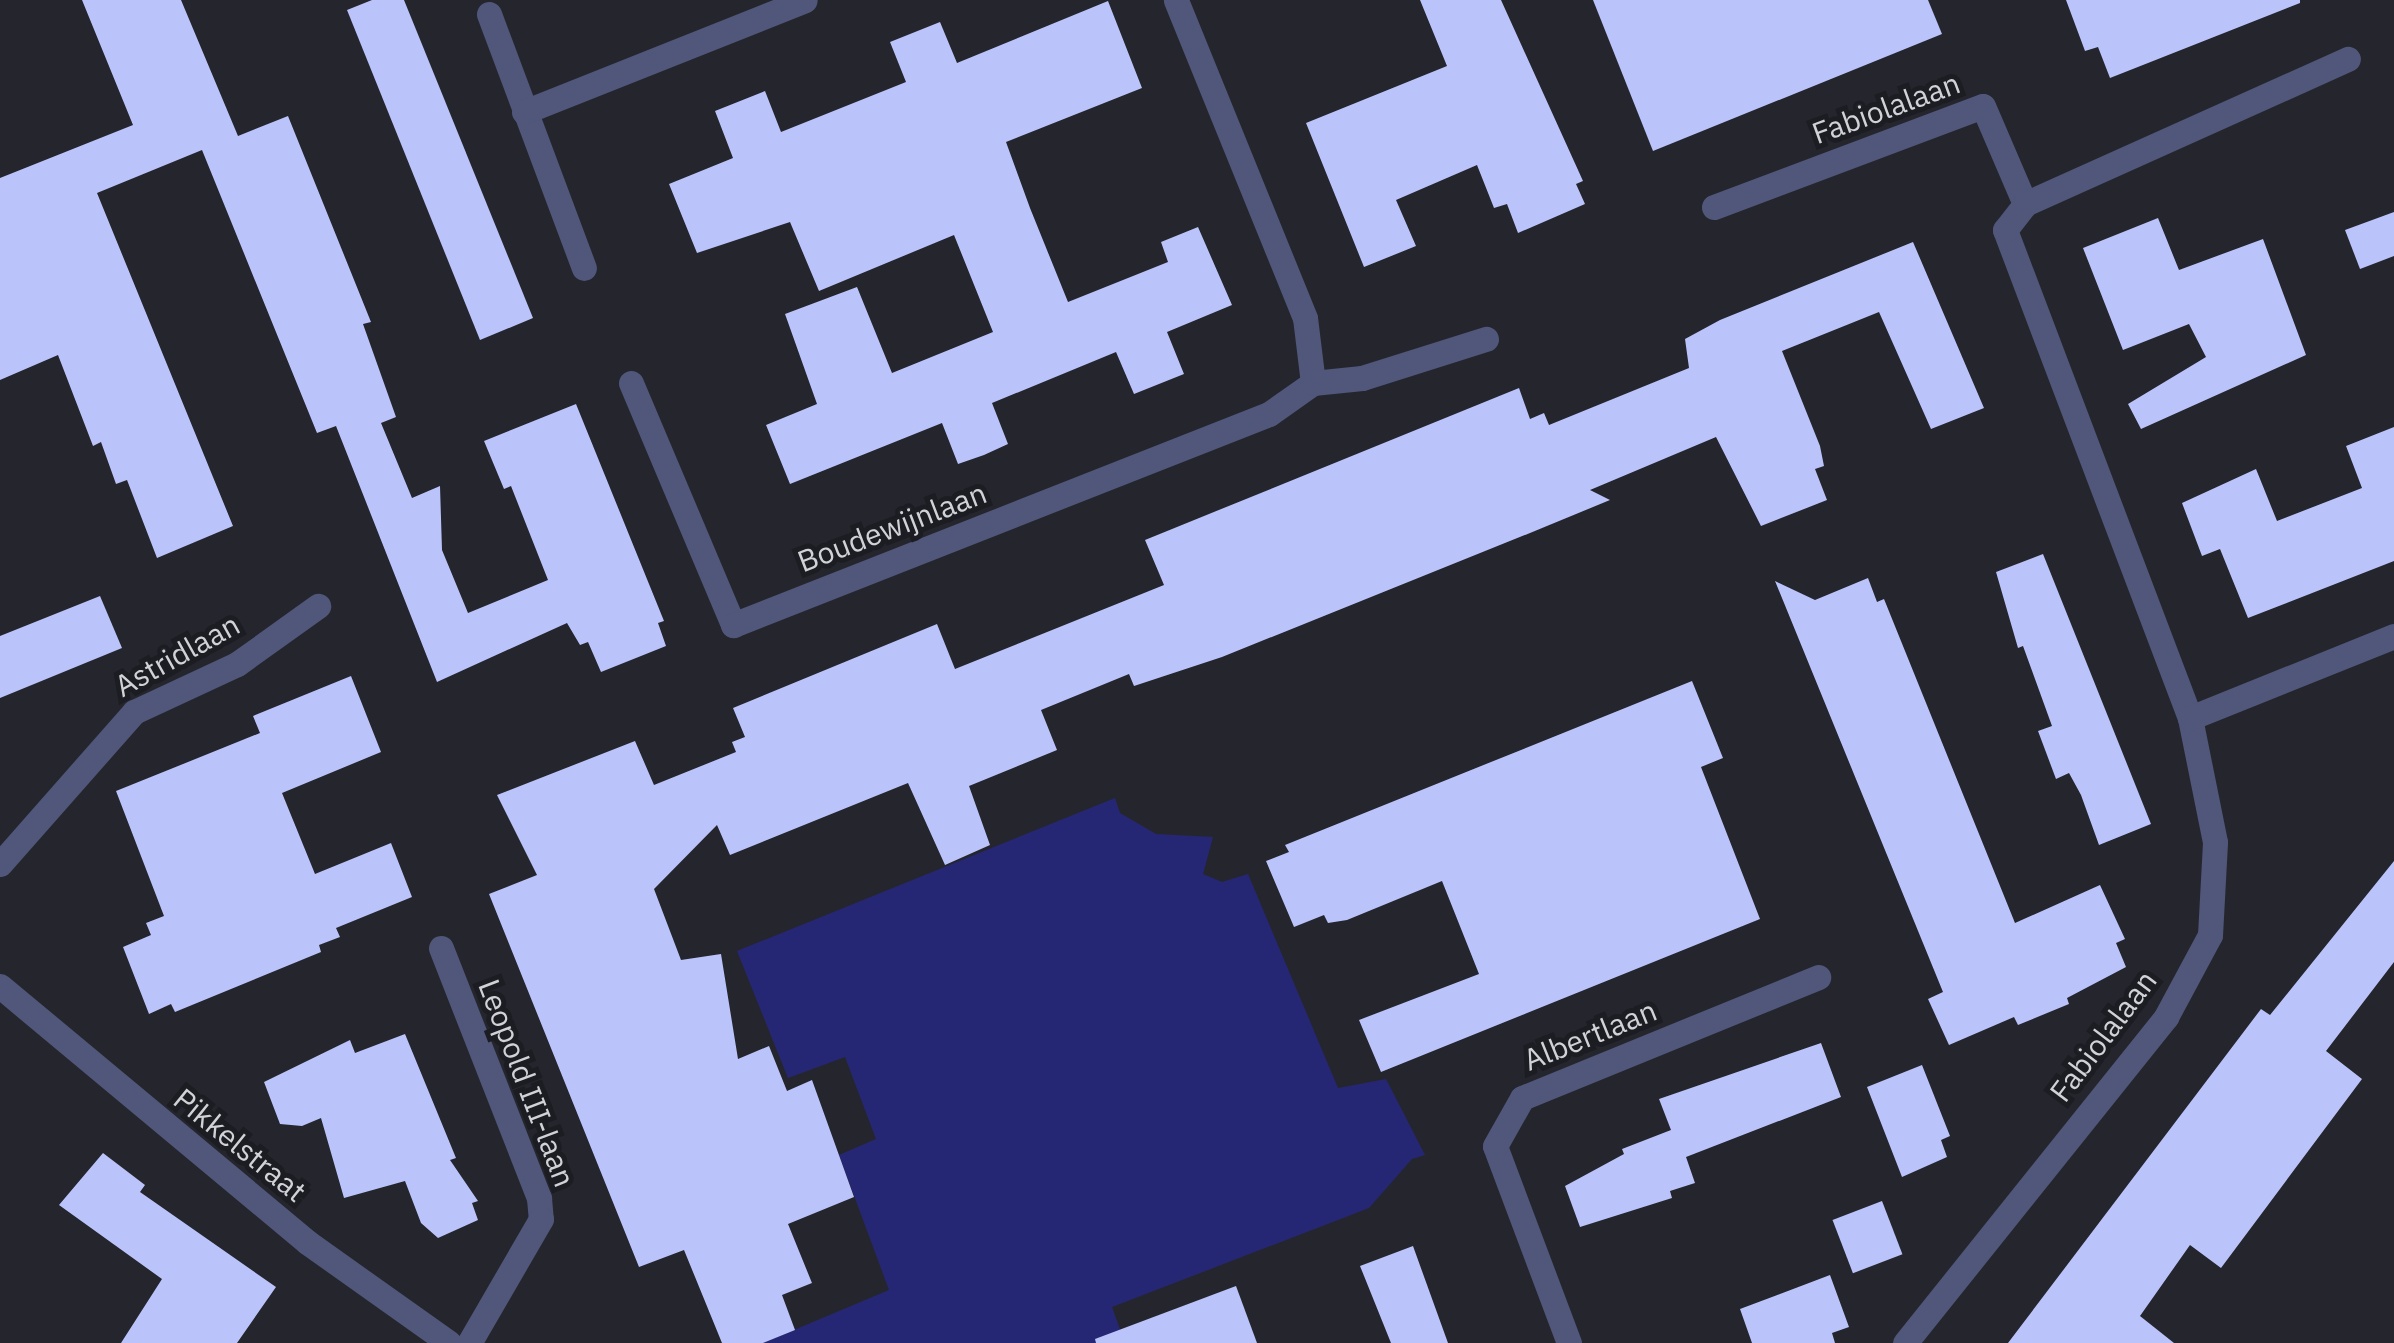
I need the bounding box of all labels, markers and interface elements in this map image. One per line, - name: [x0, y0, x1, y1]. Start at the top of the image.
- street label: Fabiolalaan: [1807, 65, 1965, 151]
- street label: Boudewijnlaan: [792, 474, 992, 580]
- street label: Astridlaan: [108, 606, 246, 704]
- street label: Fabiolalaan: [2042, 963, 2164, 1109]
- street label: Leopold III-laan: [471, 974, 583, 1192]
- street label: Albertlaan: [1518, 992, 1662, 1078]
- street label: Pikkelstraat: [167, 1081, 313, 1209]

